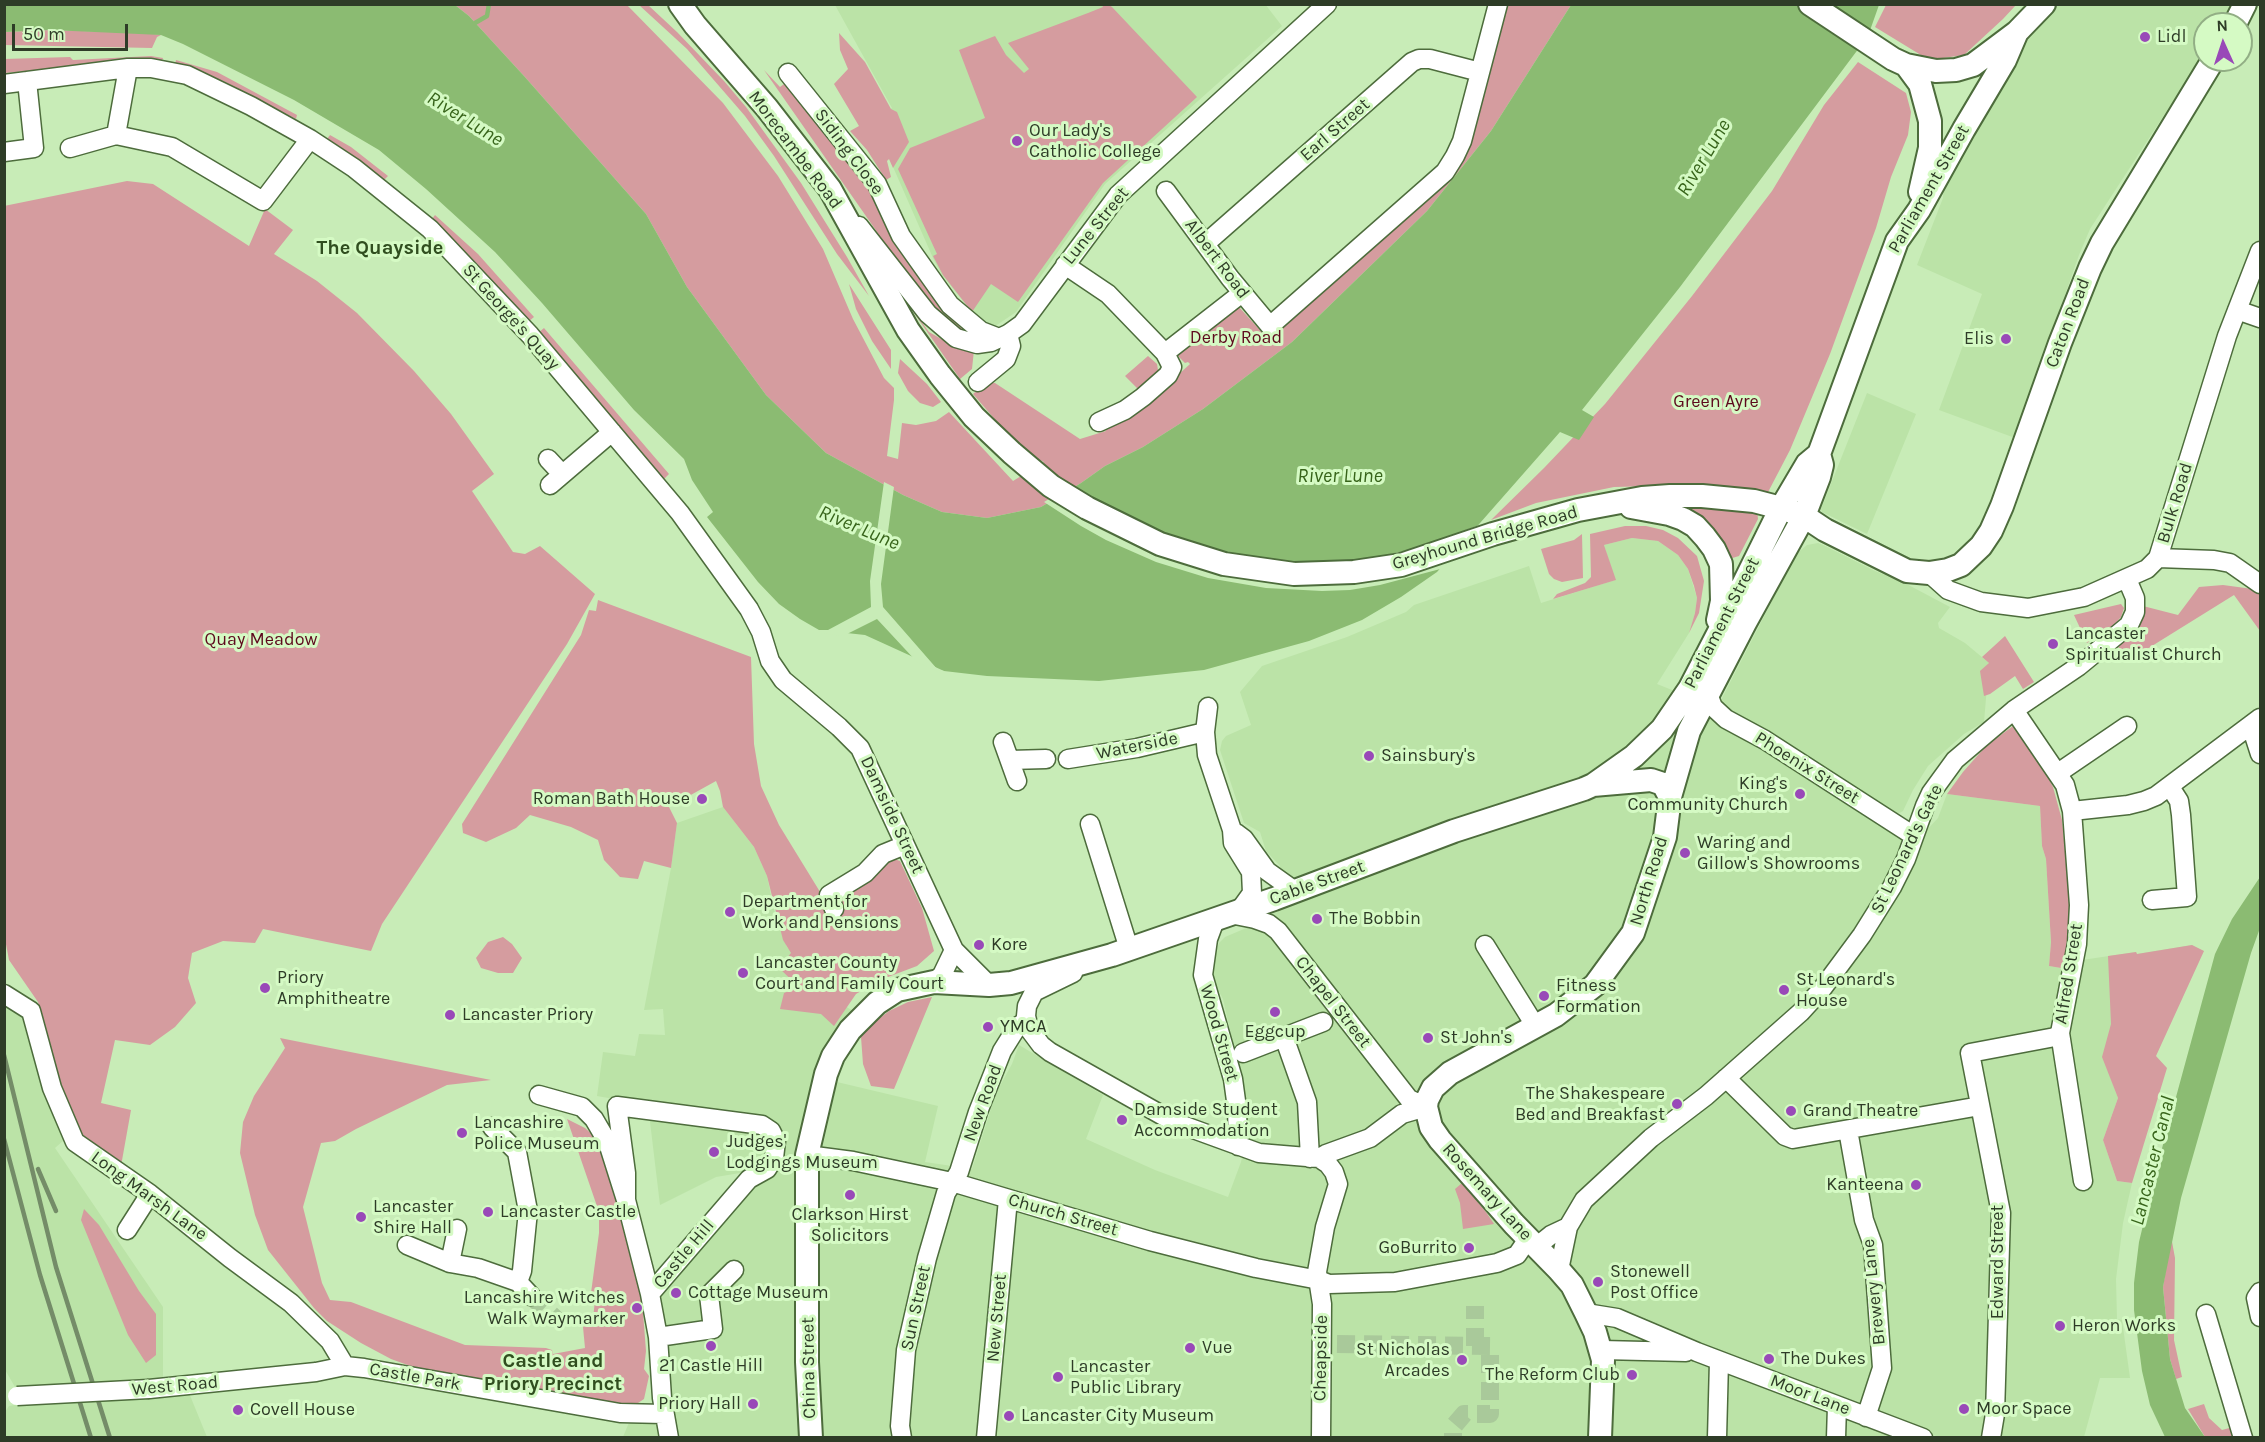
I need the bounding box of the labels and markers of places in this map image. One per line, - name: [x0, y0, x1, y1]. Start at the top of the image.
- place label: Lidl: [2157, 26, 2186, 48]
- marker: Lidl: [2138, 30, 2152, 44]
- place label: Our Lady's Catholic College: [1029, 120, 1161, 162]
- marker: Our Lady's Catholic College: [1010, 134, 1024, 148]
- place label: Elis: [1964, 328, 1994, 350]
- marker: Elis: [1999, 332, 2013, 346]
- place label: Lancaster Spiritualist Church: [2065, 623, 2222, 666]
- marker: Lancaster Spiritualist Church: [2046, 637, 2060, 651]
- place label: Sainsbury's: [1381, 745, 1476, 767]
- marker: Sainsbury's: [1362, 749, 1376, 763]
- place label: King's Community Church: [1627, 773, 1788, 816]
- marker: King's Community Church: [1793, 787, 1807, 801]
- place label: Roman Bath House: [533, 788, 690, 810]
- marker: Roman Bath House: [695, 792, 709, 806]
- place label: Waring and Gillow's Showrooms: [1697, 832, 1860, 874]
- marker: Waring and Gillow's Showrooms: [1678, 846, 1692, 860]
- place label: Department for Work and Pensions: [742, 891, 899, 934]
- marker: Department for Work and Pensions: [723, 905, 737, 919]
- place label: The Bobbin: [1329, 908, 1421, 930]
- marker: The Bobbin: [1310, 912, 1324, 926]
- place label: Kore: [991, 934, 1028, 956]
- marker: Kore: [972, 938, 986, 952]
- place label: Lancaster County Court and Family Court: [755, 952, 944, 994]
- marker: Lancaster County Court and Family Court: [736, 966, 750, 980]
- place label: Priory Amphitheatre: [277, 967, 390, 1010]
- place label: St Leonard's House: [1796, 969, 1895, 1012]
- place label: Fitness Formation: [1556, 975, 1641, 1018]
- marker: Priory Amphitheatre: [258, 981, 272, 995]
- marker: St Leonard's House: [1777, 983, 1791, 997]
- marker: Fitness Formation: [1537, 989, 1551, 1003]
- place label: Lancaster Priory: [462, 1004, 593, 1026]
- marker: Eggcup: [1268, 1005, 1282, 1019]
- marker: Lancaster Priory: [443, 1008, 457, 1022]
- place label: YMCA: [1000, 1016, 1046, 1038]
- marker: YMCA: [981, 1020, 995, 1034]
- place label: Eggcup: [1244, 1021, 1306, 1043]
- place label: St John's: [1440, 1027, 1513, 1049]
- marker: St John's: [1421, 1031, 1435, 1045]
- place label: The Shakespeare Bed and Breakfast: [1515, 1083, 1665, 1126]
- marker: The Shakespeare Bed and Breakfast: [1670, 1097, 1684, 1111]
- place label: Damside Student Accommodation: [1134, 1099, 1278, 1142]
- place label: Grand Theatre: [1803, 1100, 1918, 1122]
- marker: Grand Theatre: [1784, 1104, 1798, 1118]
- place label: Lancashire Police Museum: [474, 1112, 600, 1154]
- marker: Damside Student Accommodation: [1115, 1113, 1129, 1127]
- marker: Lancashire Police Museum: [455, 1126, 469, 1140]
- place label: Judges' Lodgings Museum: [726, 1131, 878, 1174]
- marker: Judges' Lodgings Museum: [707, 1145, 721, 1159]
- place label: Kanteena: [1826, 1174, 1904, 1196]
- marker: Kanteena: [1909, 1178, 1923, 1192]
- marker: Clarkson Hirst Solicitors: [843, 1188, 857, 1202]
- place label: Lancaster Shire Hall: [373, 1196, 453, 1238]
- place label: Lancaster Castle: [500, 1201, 636, 1223]
- place label: Clarkson Hirst Solicitors: [791, 1204, 909, 1246]
- marker: Lancaster Castle: [481, 1205, 495, 1219]
- marker: Lancaster Shire Hall: [354, 1210, 368, 1224]
- place label: GoBurrito: [1379, 1237, 1457, 1259]
- marker: GoBurrito: [1462, 1241, 1476, 1255]
- place label: Stonewell Post Office: [1610, 1261, 1698, 1304]
- marker: Stonewell Post Office: [1591, 1275, 1605, 1289]
- place label: Cottage Museum: [688, 1282, 829, 1304]
- marker: Cottage Museum: [669, 1286, 683, 1300]
- place label: Lancashire Witches Walk Waymarker: [464, 1287, 625, 1330]
- marker: Lancashire Witches Walk Waymarker: [630, 1301, 644, 1315]
- place label: Heron Works: [2072, 1315, 2176, 1337]
- marker: Heron Works: [2053, 1319, 2067, 1333]
- place label: Vue: [1202, 1337, 1232, 1359]
- marker: 21 Castle Hill: [704, 1339, 718, 1353]
- place label: St Nicholas Arcades: [1356, 1339, 1450, 1382]
- marker: Vue: [1183, 1341, 1197, 1355]
- place label: The Dukes: [1781, 1348, 1866, 1370]
- marker: The Dukes: [1762, 1352, 1776, 1366]
- marker: St Nicholas Arcades: [1455, 1353, 1469, 1367]
- place label: 21 Castle Hill: [659, 1355, 763, 1377]
- place label: Lancaster Public Library: [1070, 1356, 1181, 1398]
- place label: The Reform Club: [1485, 1364, 1620, 1386]
- marker: The Reform Club: [1625, 1368, 1639, 1382]
- marker: Lancaster Public Library: [1051, 1370, 1065, 1384]
- place label: Priory Hall: [658, 1393, 741, 1415]
- marker: Priory Hall: [746, 1397, 760, 1411]
- place label: Moor Space: [1976, 1398, 2072, 1420]
- place label: Covell House: [250, 1399, 355, 1421]
- marker: Moor Space: [1957, 1402, 1971, 1416]
- marker: Covell House: [231, 1403, 245, 1417]
- place label: Lancaster City Museum: [1021, 1405, 1214, 1427]
- marker: Lancaster City Museum: [1002, 1409, 1016, 1423]

